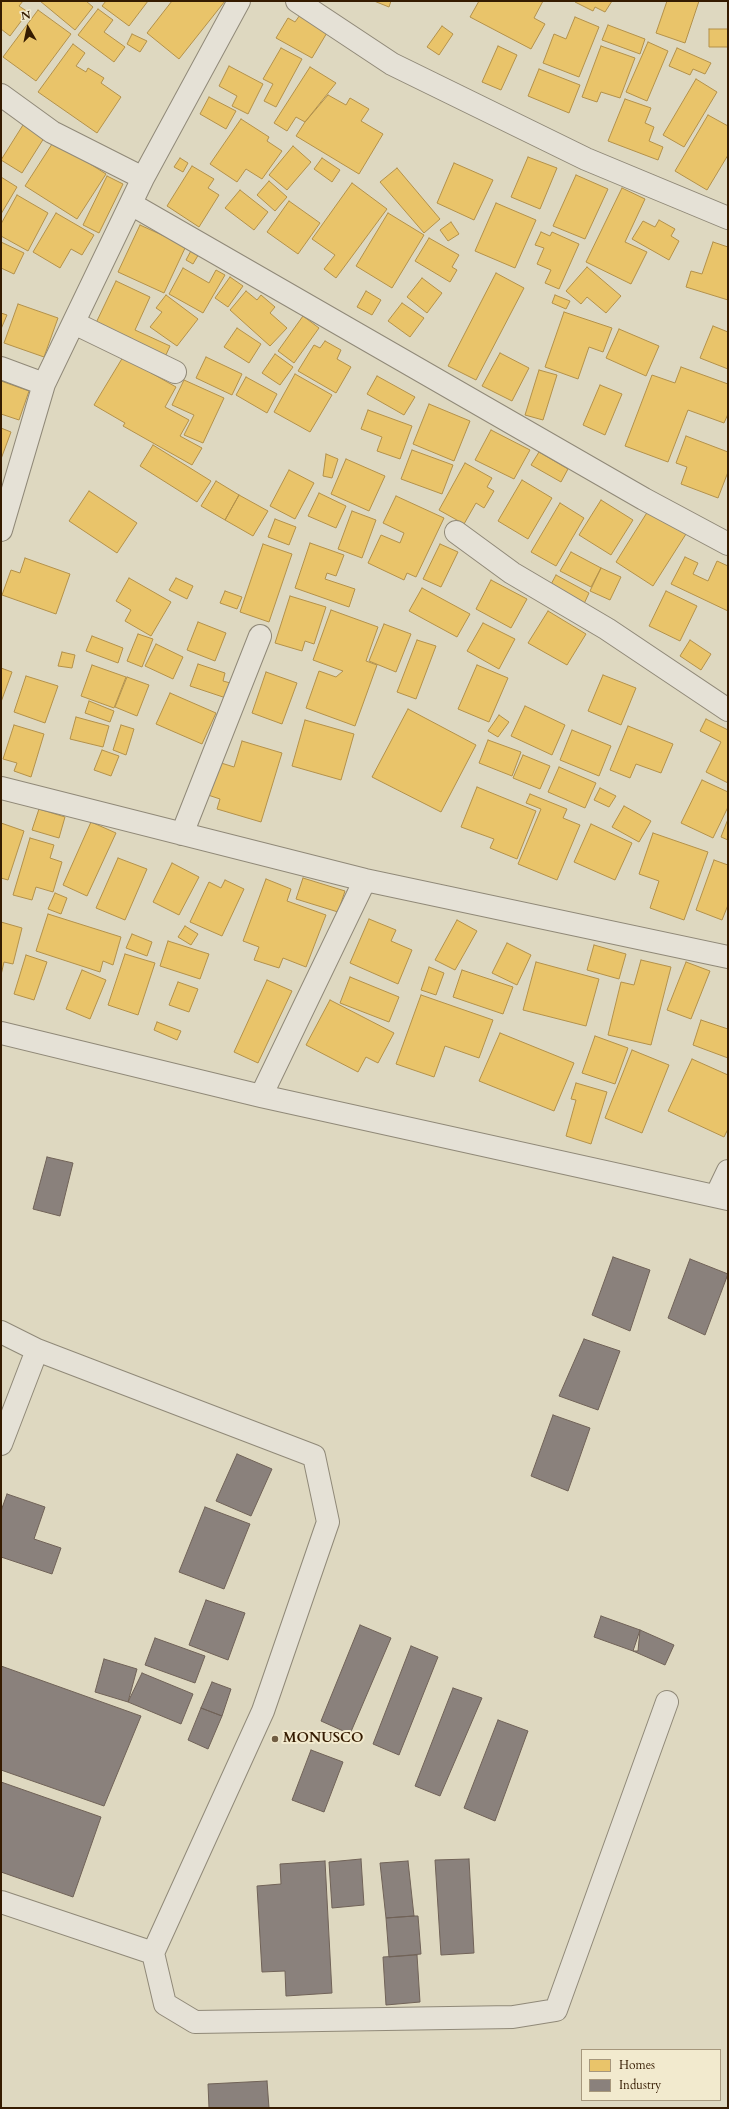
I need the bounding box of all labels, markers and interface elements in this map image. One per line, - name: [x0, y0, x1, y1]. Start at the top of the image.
- north arrow: [8, 8, 48, 48]
- text: N: [20, 8, 32, 24]
- place label: MONUSCO: [283, 1731, 363, 1747]
- marker: MONUSCO: [270, 1734, 280, 1744]
- legend: [581, 2049, 721, 2101]
- text: Homes: [619, 2057, 655, 2073]
- text: Industry: [619, 2077, 661, 2093]

